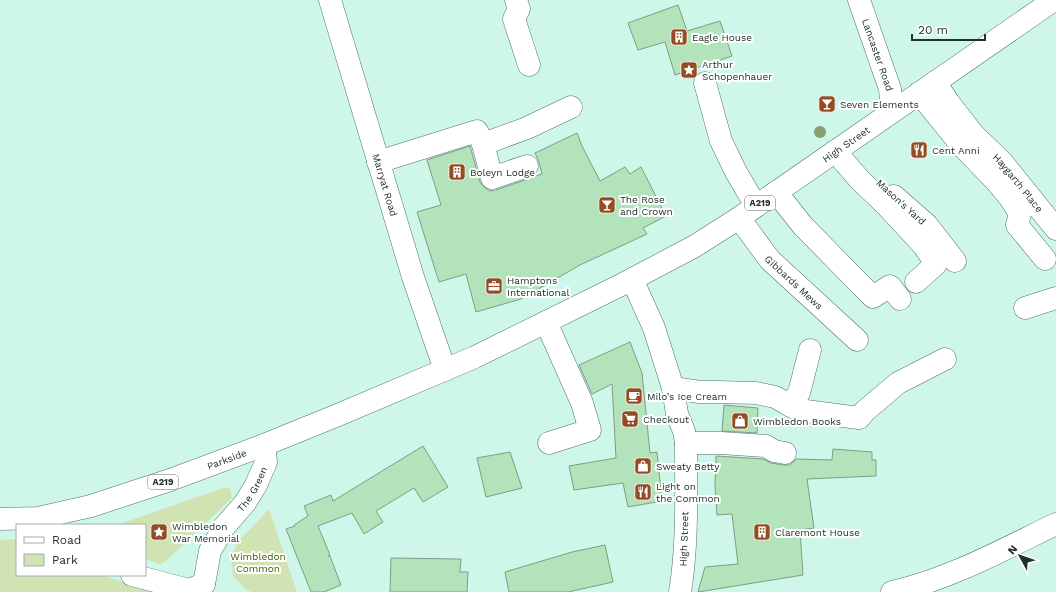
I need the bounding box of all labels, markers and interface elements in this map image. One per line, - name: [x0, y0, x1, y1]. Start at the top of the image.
- scale bar: [912, 16, 985, 42]
- street label: Lancaster Road: [860, 17, 896, 93]
- text: 20 m: [918, 23, 948, 37]
- building icon: Eagle House: [669, 27, 689, 47]
- place label: Eagle House: [692, 32, 752, 43]
- place label: Arthur Schopenhauer: [702, 59, 772, 82]
- place icon: Arthur Schopenhauer: [679, 60, 699, 80]
- bar icon: Seven Elements: [817, 94, 837, 114]
- place label: Seven Elements: [840, 99, 919, 110]
- street label: High Street: [820, 123, 872, 164]
- restaurant icon: Cent Anni: [909, 140, 929, 160]
- place label: Cent Anni: [932, 145, 980, 156]
- street label: Haygarth Place: [991, 151, 1046, 214]
- street label: Marryat Road: [371, 152, 400, 218]
- building icon: Boleyn Lodge: [447, 162, 467, 182]
- place label: Boleyn Lodge: [470, 167, 535, 178]
- street label: Mason's Yard: [874, 177, 928, 227]
- place label: The Rose and Crown: [620, 194, 673, 217]
- bar icon: The Rose and Crown: [597, 195, 617, 215]
- road number: A219: [745, 196, 775, 210]
- street label: Gibbards Mews: [763, 253, 825, 312]
- place label: Hamptons International: [507, 275, 569, 298]
- office icon: Hamptons International: [484, 276, 504, 296]
- cafe icon: Milo’s Ice Cream: [624, 386, 644, 406]
- place label: Milo’s Ice Cream: [647, 391, 727, 402]
- supermarket icon: Checkout: [620, 409, 640, 429]
- shop icon: Wimbledon Books: [730, 411, 750, 431]
- place label: Checkout: [643, 414, 690, 425]
- place label: Wimbledon Books: [753, 416, 841, 427]
- street label: Parkside: [205, 446, 248, 471]
- shop icon: Sweaty Betty: [633, 456, 653, 476]
- place label: Sweaty Betty: [656, 461, 720, 472]
- street label: The Green: [235, 465, 269, 514]
- road number: A219: [148, 475, 178, 489]
- place label: Light on the Common: [656, 481, 720, 504]
- restaurant icon: Light on the Common: [633, 482, 653, 502]
- street label: High Street: [678, 511, 690, 567]
- place label: Wimbledon War Memorial: [172, 521, 239, 544]
- place icon: Wimbledon War Memorial: [149, 522, 169, 542]
- building icon: Claremont House: [752, 522, 772, 542]
- legend: [16, 524, 146, 576]
- place label: Claremont House: [775, 527, 860, 538]
- text: Road: [52, 533, 81, 547]
- north arrow: [1000, 536, 1040, 576]
- text: N: [1005, 543, 1020, 557]
- park label: Wimbledon Common: [230, 551, 286, 574]
- text: Park: [52, 553, 78, 567]

